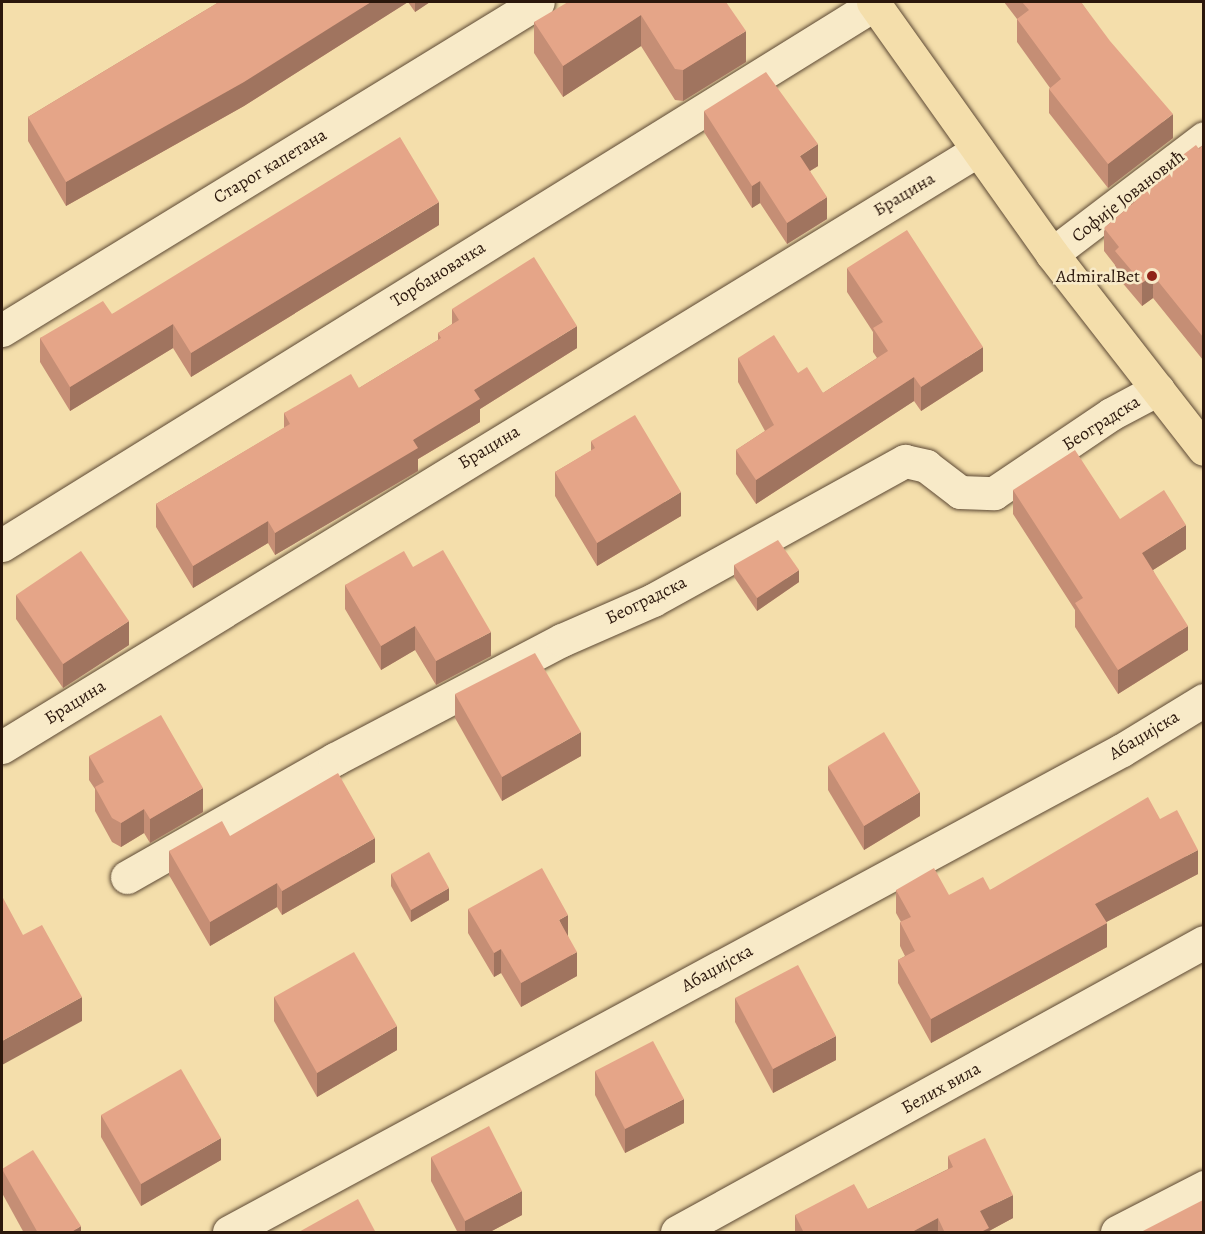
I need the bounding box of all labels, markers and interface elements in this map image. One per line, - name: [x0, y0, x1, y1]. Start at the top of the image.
- street label: Старог капетана: [210, 124, 330, 208]
- street label: Софије Јовановић: [1067, 145, 1189, 247]
- street label: Брацина: [869, 167, 939, 221]
- street label: Торбановачка: [387, 236, 489, 312]
- place label: AdmiralBet: [1056, 265, 1140, 287]
- marker: AdmiralBet: [1145, 269, 1159, 283]
- street label: Београдска: [1058, 391, 1144, 455]
- street label: Брацина: [454, 420, 524, 474]
- street label: Београдска: [602, 571, 690, 629]
- street label: Брацина: [41, 675, 109, 729]
- street label: Абаџијска: [1105, 706, 1183, 764]
- street label: Абаџијска: [678, 940, 756, 996]
- street label: Белих вила: [898, 1057, 984, 1119]

